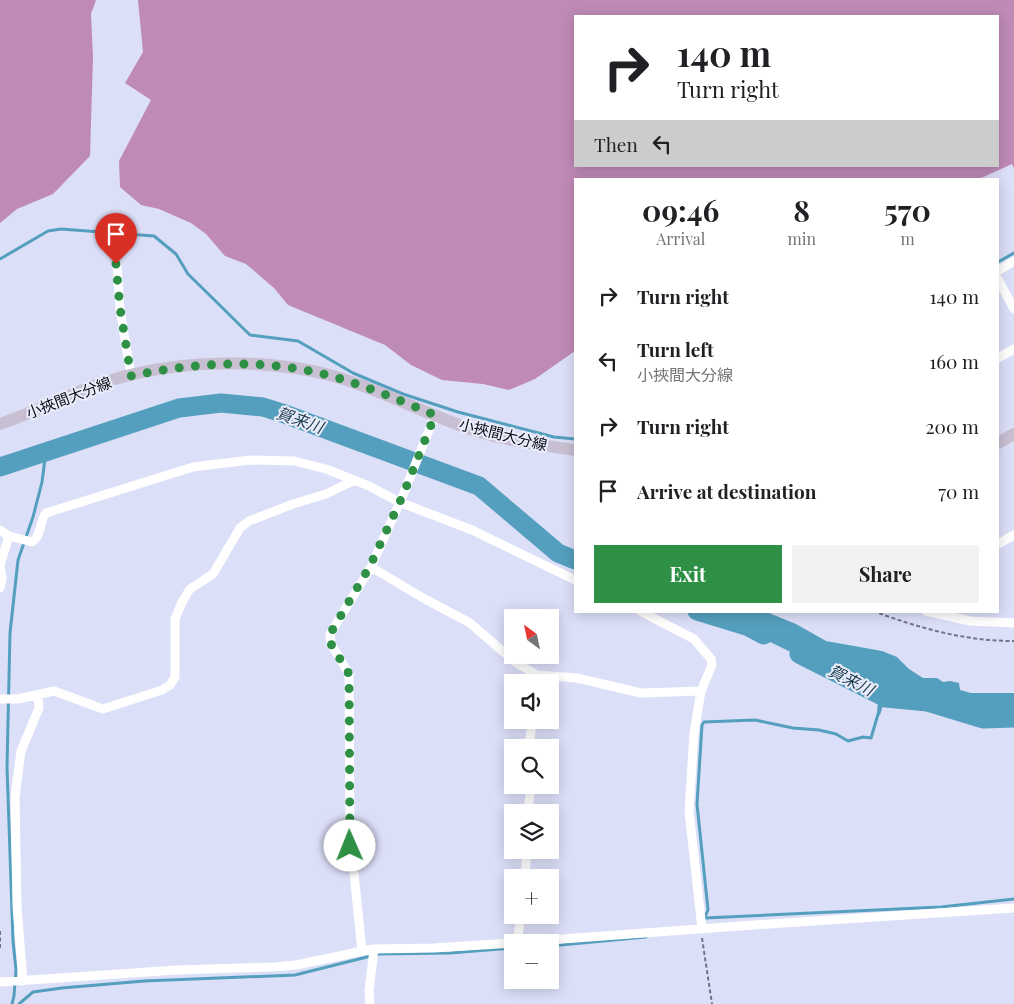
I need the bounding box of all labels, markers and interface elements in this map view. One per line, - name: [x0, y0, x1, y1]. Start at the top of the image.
- text: 140 m: [677, 29, 771, 76]
- icon: right: [594, 35, 659, 100]
- text: Turn right: [677, 74, 779, 104]
- icon: left: [648, 130, 676, 158]
- text: Then: [594, 131, 638, 157]
- text: 09:46: [642, 190, 719, 230]
- text: 8: [793, 190, 810, 230]
- text: 570: [884, 190, 931, 230]
- pin: [95, 213, 137, 264]
- icon: arrive: [102, 220, 130, 248]
- text: Arrival: [656, 228, 705, 249]
- text: min: [788, 228, 816, 249]
- text: m: [900, 228, 915, 249]
- icon: right: [594, 282, 622, 310]
- text: Turn right: [637, 283, 729, 309]
- text: 140 m: [930, 283, 979, 309]
- text: Turn left: [637, 336, 714, 362]
- icon: left: [594, 347, 622, 375]
- text: 160 m: [929, 348, 979, 374]
- text: 小挾間大分線: [637, 364, 733, 385]
- street label: 小挾間大分線: [23, 372, 114, 423]
- water label: 賀来川: [274, 402, 328, 438]
- icon: right: [594, 412, 622, 440]
- street label: 小挾間大分線: [457, 413, 549, 455]
- text: Turn right: [637, 413, 729, 439]
- text: 200 m: [925, 413, 979, 439]
- icon: arrive: [594, 477, 622, 505]
- text: Arrive at destination: [637, 478, 817, 504]
- text: 70 m: [938, 478, 979, 504]
- button: Exit: [594, 545, 782, 603]
- button: Share: [792, 545, 979, 603]
- north arrow: [504, 609, 559, 664]
- map controls: [504, 609, 559, 989]
- water label: 賀来川: [825, 659, 879, 701]
- button: sound: [504, 674, 559, 729]
- button: search: [504, 739, 559, 794]
- button: layers: [504, 804, 559, 859]
- position arrow: [323, 819, 375, 871]
- button: +: [504, 869, 559, 924]
- button: −: [504, 934, 559, 989]

